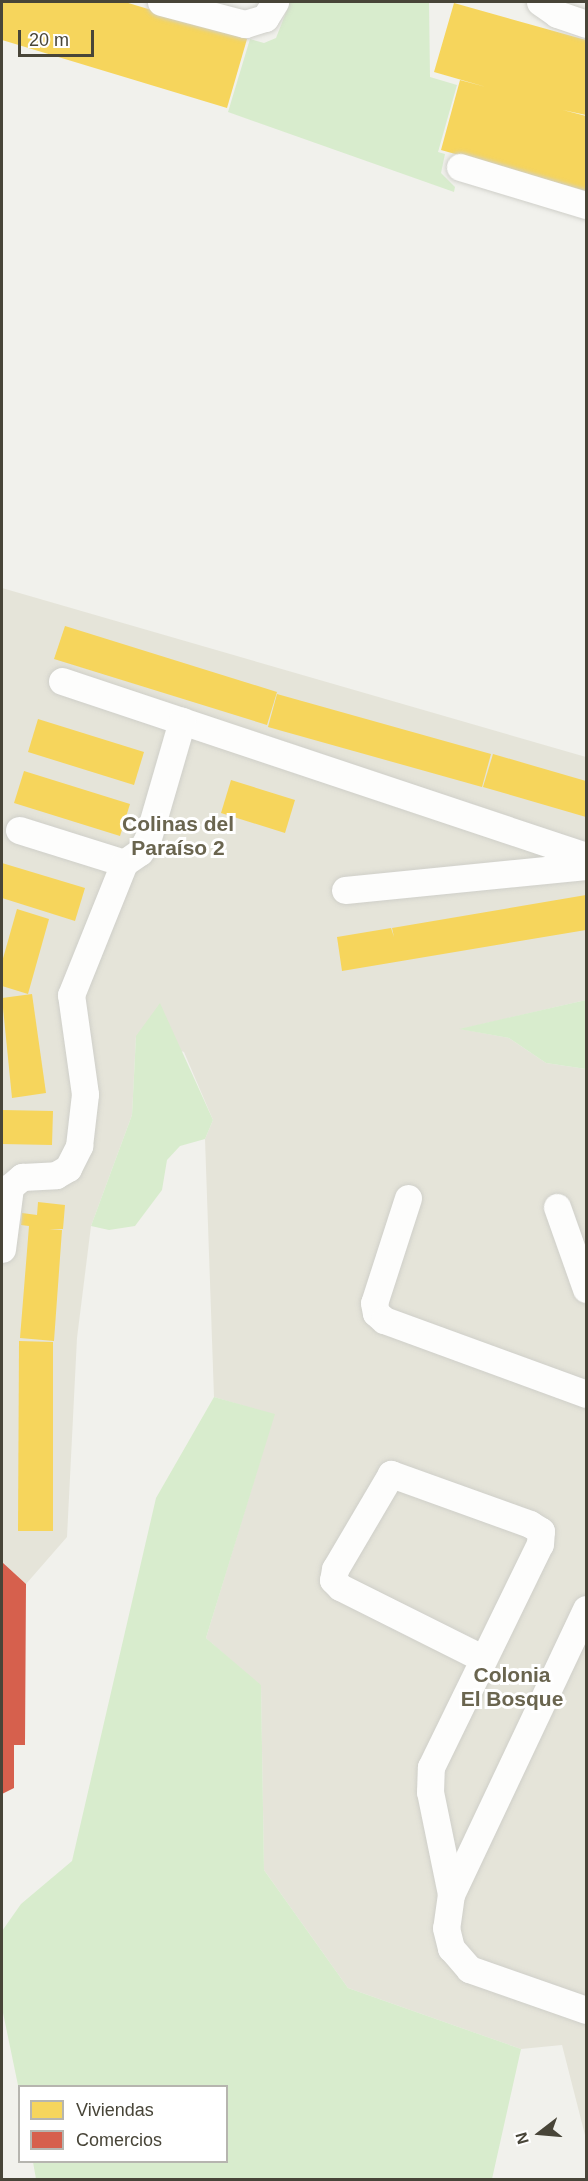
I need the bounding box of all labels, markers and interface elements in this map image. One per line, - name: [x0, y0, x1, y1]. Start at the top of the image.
- scale bar: [21, 18, 98, 56]
- text: 20 m: [29, 30, 69, 50]
- district label: Colinas del Paraíso 2: [122, 811, 234, 861]
- district label: Colonia El Bosque: [461, 1662, 563, 1712]
- legend: [18, 2085, 228, 2163]
- text: Viviendas: [76, 2100, 154, 2120]
- north arrow: [510, 2103, 570, 2163]
- text: Comercios: [76, 2130, 162, 2150]
- text: N: [512, 2130, 532, 2146]

